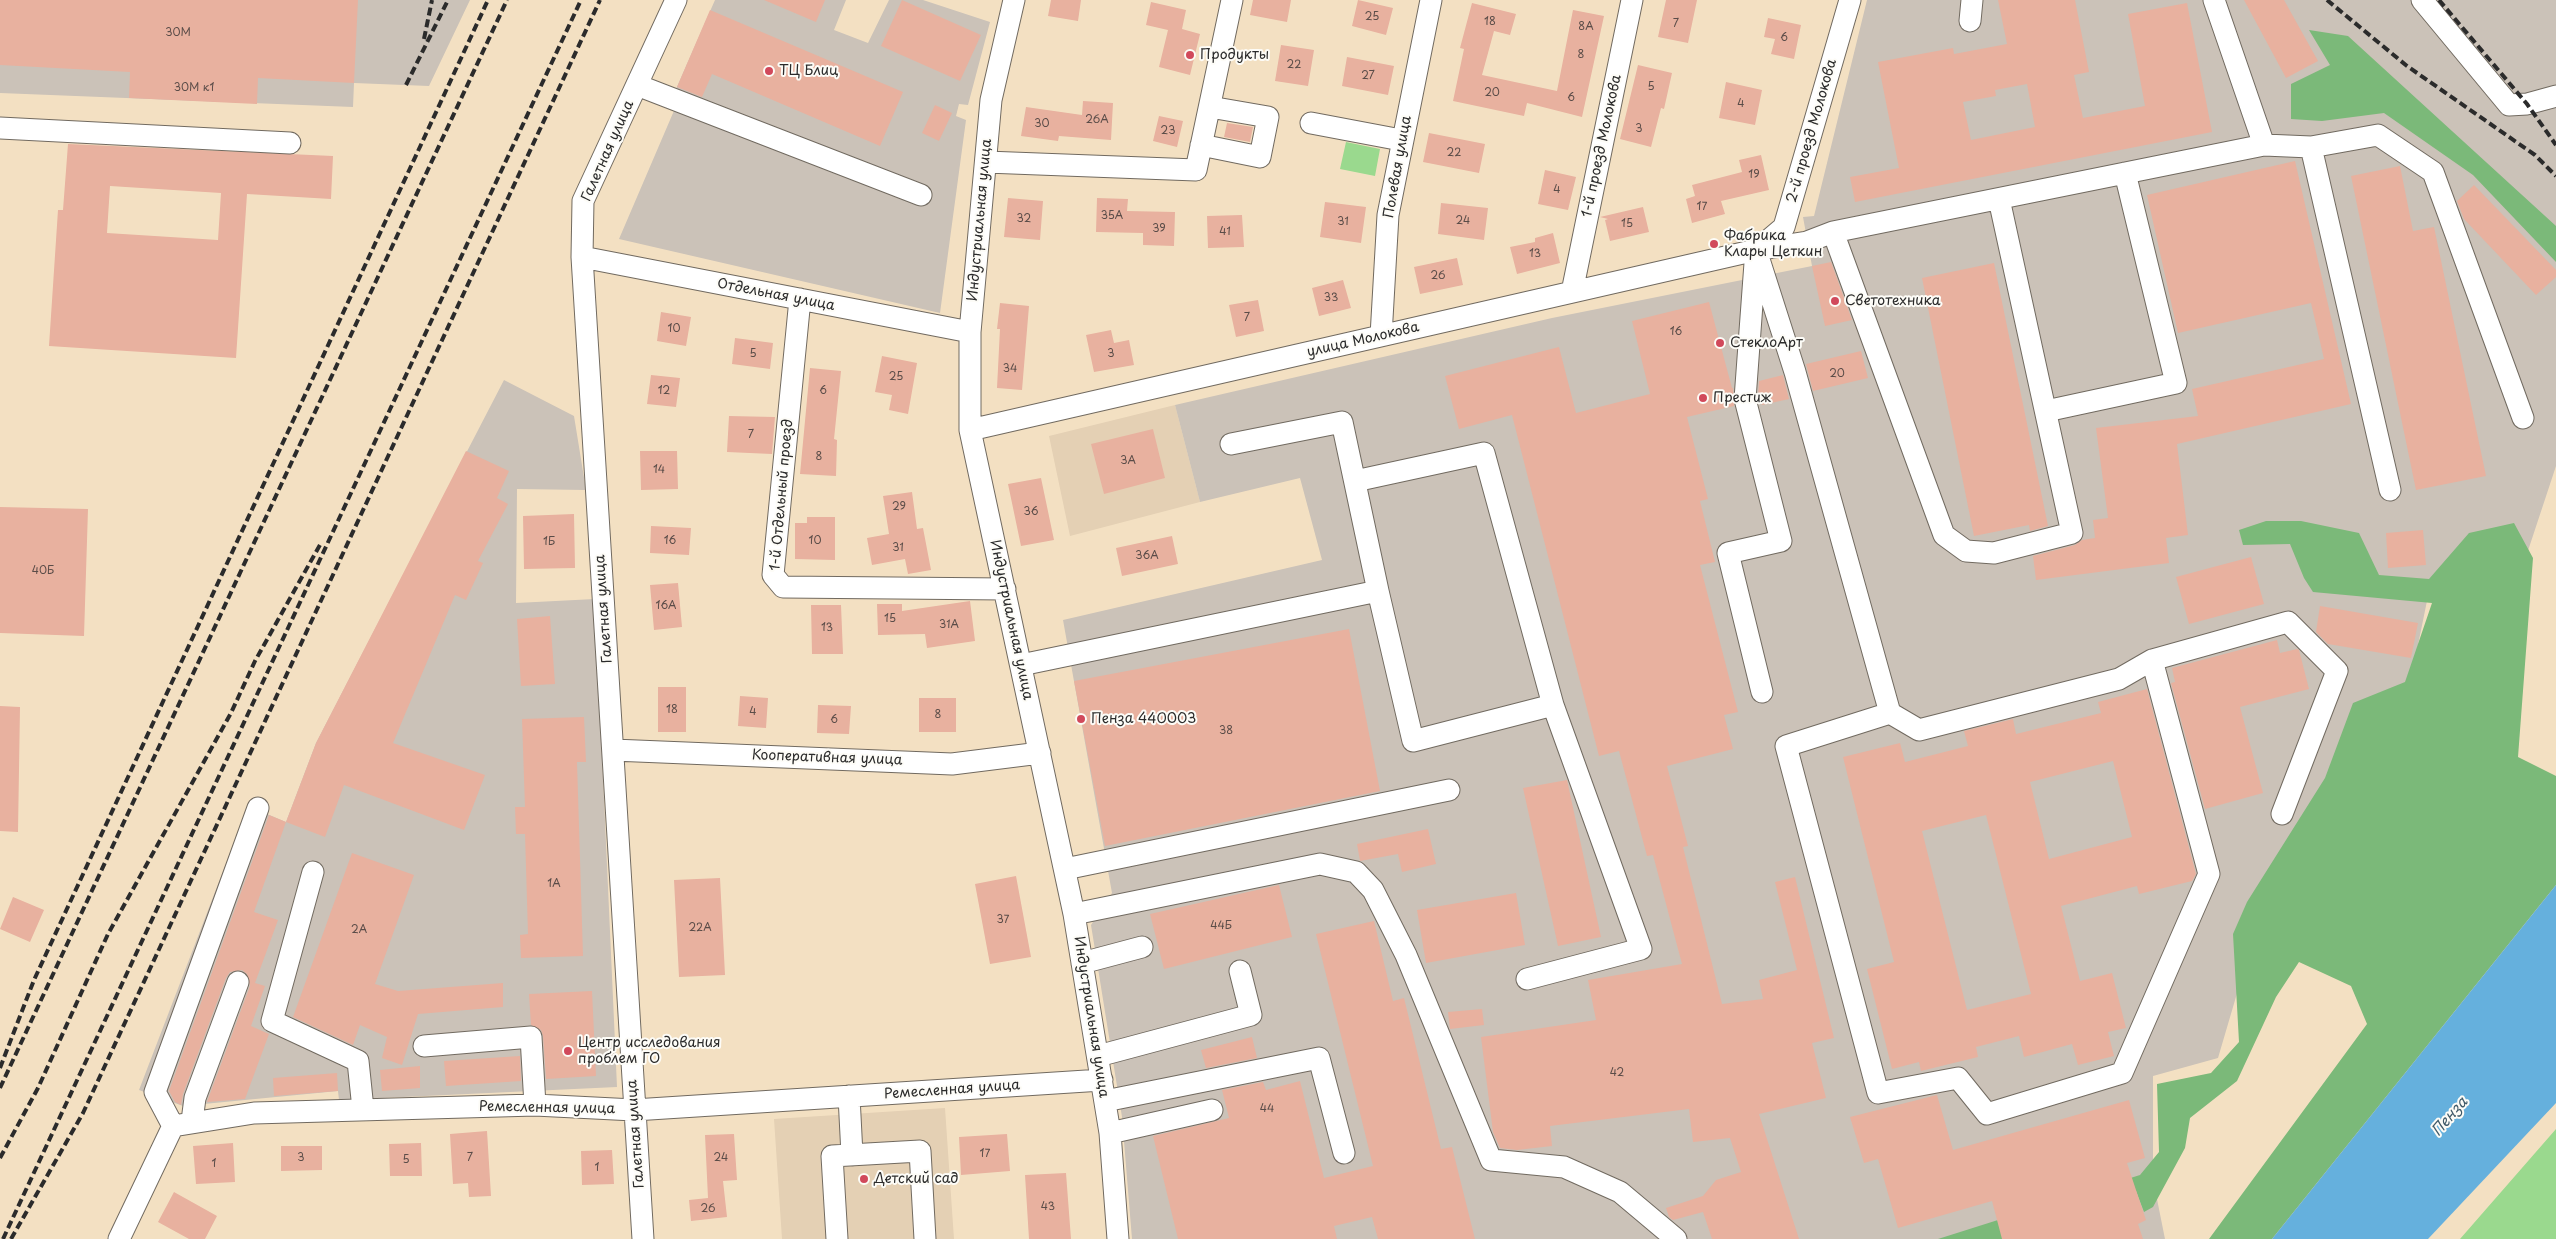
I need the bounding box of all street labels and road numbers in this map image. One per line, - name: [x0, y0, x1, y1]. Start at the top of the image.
- street label: 2-й проезд Молокова: [1783, 57, 1841, 205]
- street label: 1-й проезд Молокова: [1579, 73, 1625, 219]
- street label: Галетная улица: [578, 98, 638, 204]
- street label: Полевая улица: [1381, 114, 1415, 220]
- street label: Индустриальная улица: [965, 138, 995, 302]
- street label: Отдельная улица: [716, 275, 836, 315]
- street label: улица Молокова: [1305, 319, 1421, 361]
- street label: 1-й Отдельный проезд: [767, 418, 797, 572]
- street label: Индустриальная улица: [986, 539, 1036, 701]
- street label: Галетная улица: [592, 554, 616, 664]
- street label: Кооперативная улица: [751, 747, 903, 769]
- street label: Индустриальная улица: [1070, 935, 1112, 1099]
- street label: Ремесленная улица: [883, 1077, 1021, 1103]
- street label: Галетная улица: [624, 1079, 648, 1189]
- street label: Ремесленная улица: [479, 1098, 615, 1118]

